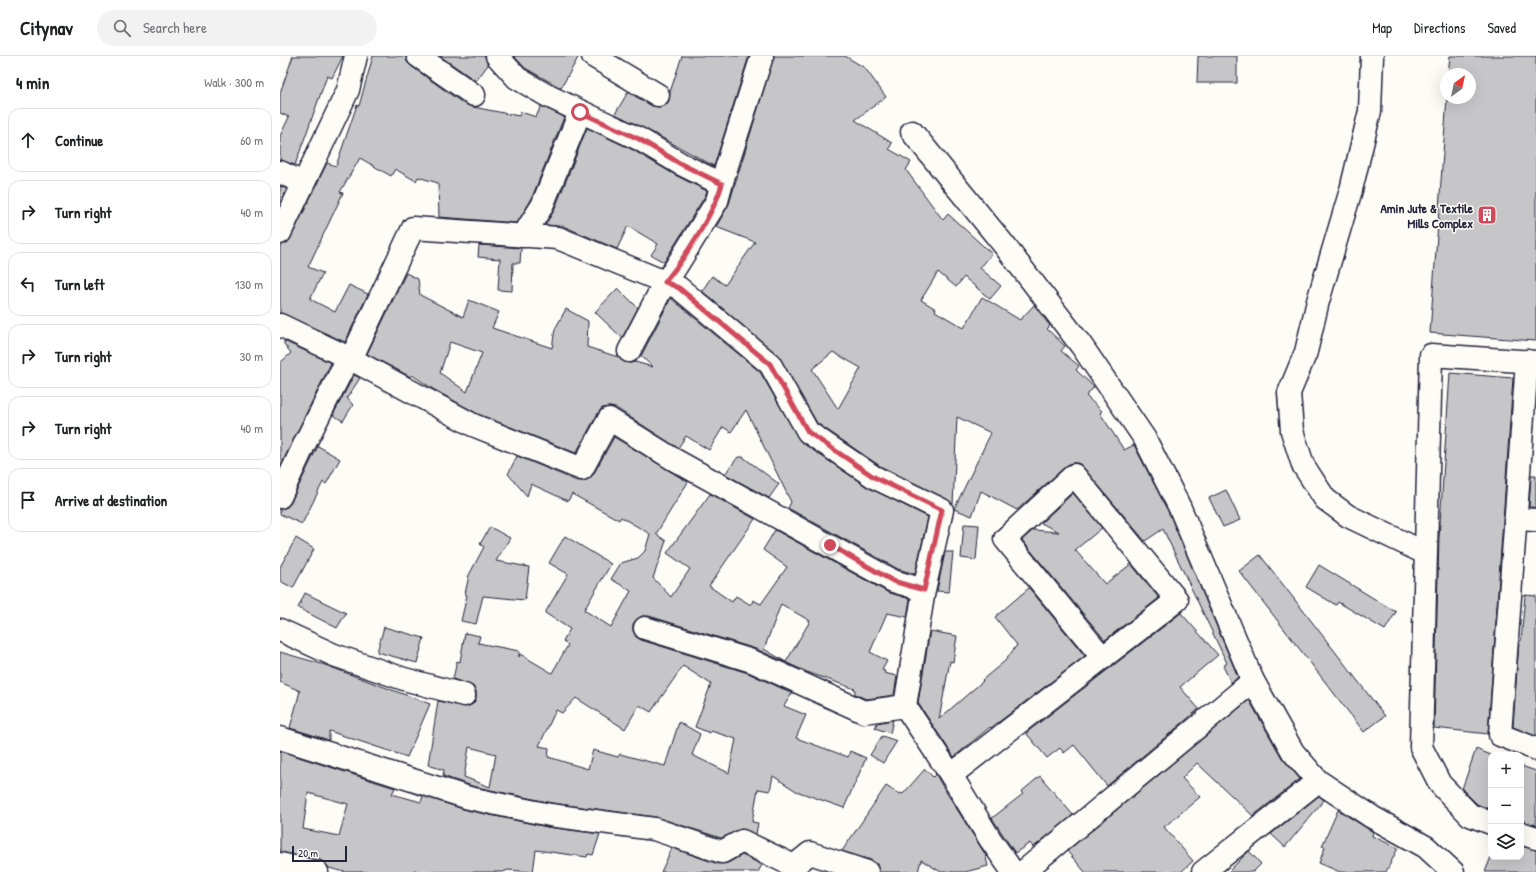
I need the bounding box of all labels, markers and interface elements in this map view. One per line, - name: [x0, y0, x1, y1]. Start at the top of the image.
- search box: [97, 10, 377, 46]
- text: Citynav: [20, 15, 73, 41]
- icon: search: [111, 17, 133, 39]
- text: Search here: [143, 17, 207, 38]
- text: Map: [1372, 18, 1392, 37]
- text: Directions: [1414, 18, 1465, 37]
- text: Saved: [1487, 18, 1516, 37]
- north arrow: [1440, 68, 1476, 104]
- text: 4 min: [16, 71, 49, 94]
- text: Walk · 300 m: [204, 73, 264, 91]
- route start: [571, 103, 589, 121]
- icon: ahead: [17, 129, 39, 151]
- text: Continue: [55, 130, 103, 151]
- text: 60 m: [240, 131, 263, 149]
- place label: Amin Jute & Textile Mills Complex: [1380, 199, 1474, 233]
- icon: right: [17, 201, 39, 223]
- text: Turn right: [55, 202, 111, 223]
- text: 40 m: [240, 203, 263, 221]
- building icon: Amin Jute & Textile Mills Complex: [1476, 204, 1498, 226]
- icon: left: [17, 273, 39, 295]
- text: Turn left: [55, 274, 105, 295]
- text: 130 m: [235, 275, 263, 293]
- icon: right: [17, 345, 39, 367]
- text: Turn right: [55, 346, 111, 367]
- text: 30 m: [240, 347, 263, 365]
- icon: right: [17, 417, 39, 439]
- text: Turn right: [55, 418, 111, 439]
- text: 40 m: [240, 419, 263, 437]
- icon: arrive: [17, 489, 39, 511]
- text: Arrive at destination: [55, 490, 167, 511]
- route end: [821, 536, 839, 554]
- map controls: [1488, 752, 1524, 860]
- button: +: [1488, 752, 1524, 788]
- button: −: [1488, 788, 1524, 824]
- button: layers: [1488, 824, 1524, 860]
- scale bar: [292, 844, 347, 863]
- text: 20 m: [298, 846, 318, 860]

